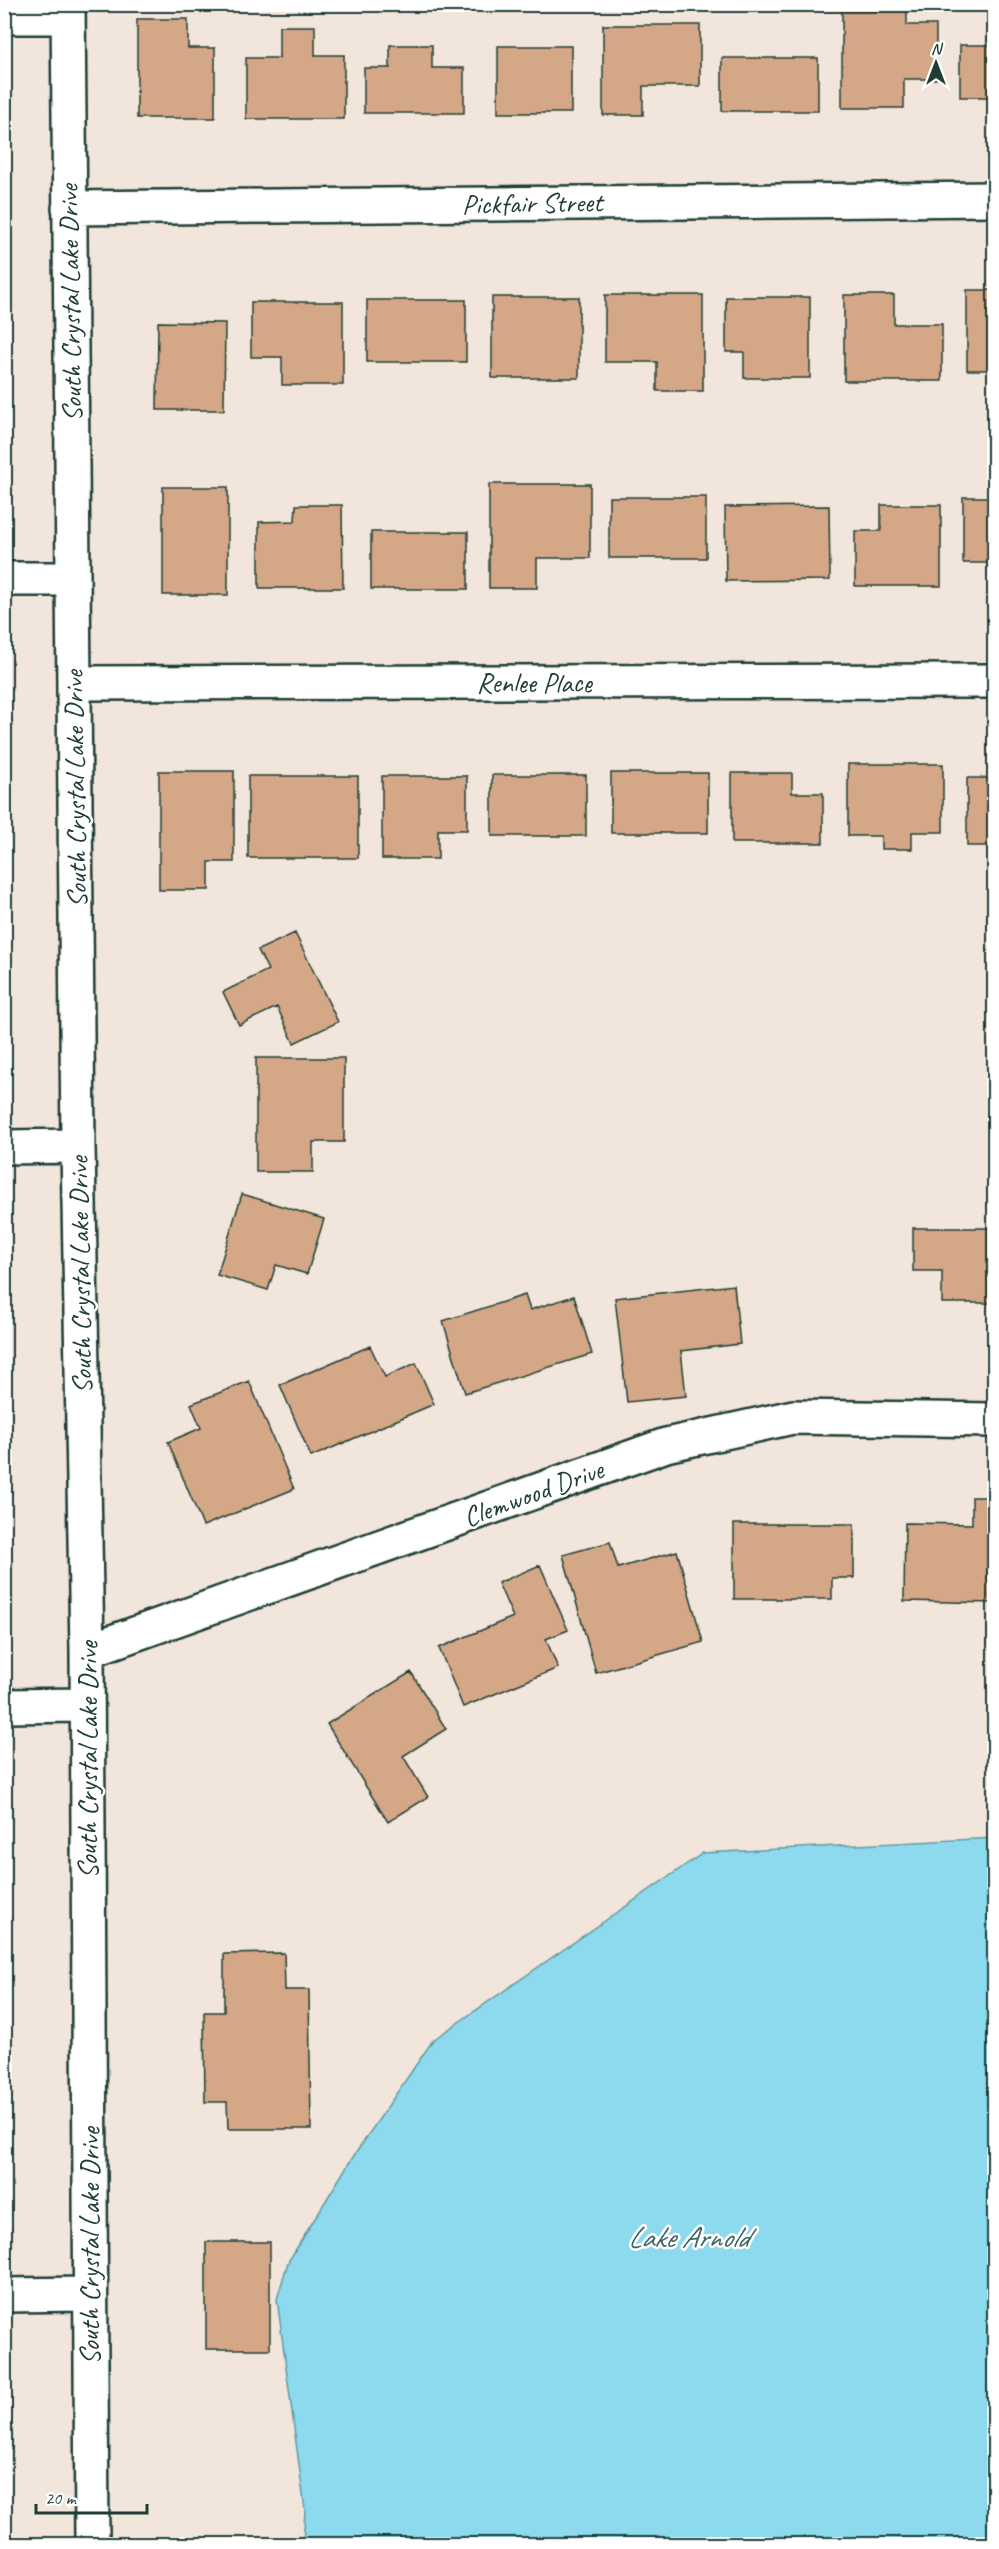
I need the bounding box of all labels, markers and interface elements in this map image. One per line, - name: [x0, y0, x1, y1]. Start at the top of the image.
- north arrow: [906, 33, 966, 93]
- text: N: [931, 39, 944, 59]
- street label: South Crystal Lake Drive: [50, 182, 90, 422]
- street label: Pickfair Street: [461, 184, 605, 222]
- street label: Renlee Place: [476, 665, 593, 700]
- street label: South Crystal Lake Drive: [55, 668, 95, 908]
- street label: South Crystal Lake Drive: [60, 1154, 100, 1394]
- street label: Clemwood Drive: [458, 1451, 609, 1534]
- street label: South Crystal Lake Drive: [70, 1639, 105, 1879]
- street label: South Crystal Lake Drive: [72, 2125, 107, 2365]
- water label: Lake Arnold: [628, 2218, 758, 2256]
- scale bar: [36, 2477, 147, 2515]
- text: 20 m: [45, 2487, 78, 2509]

